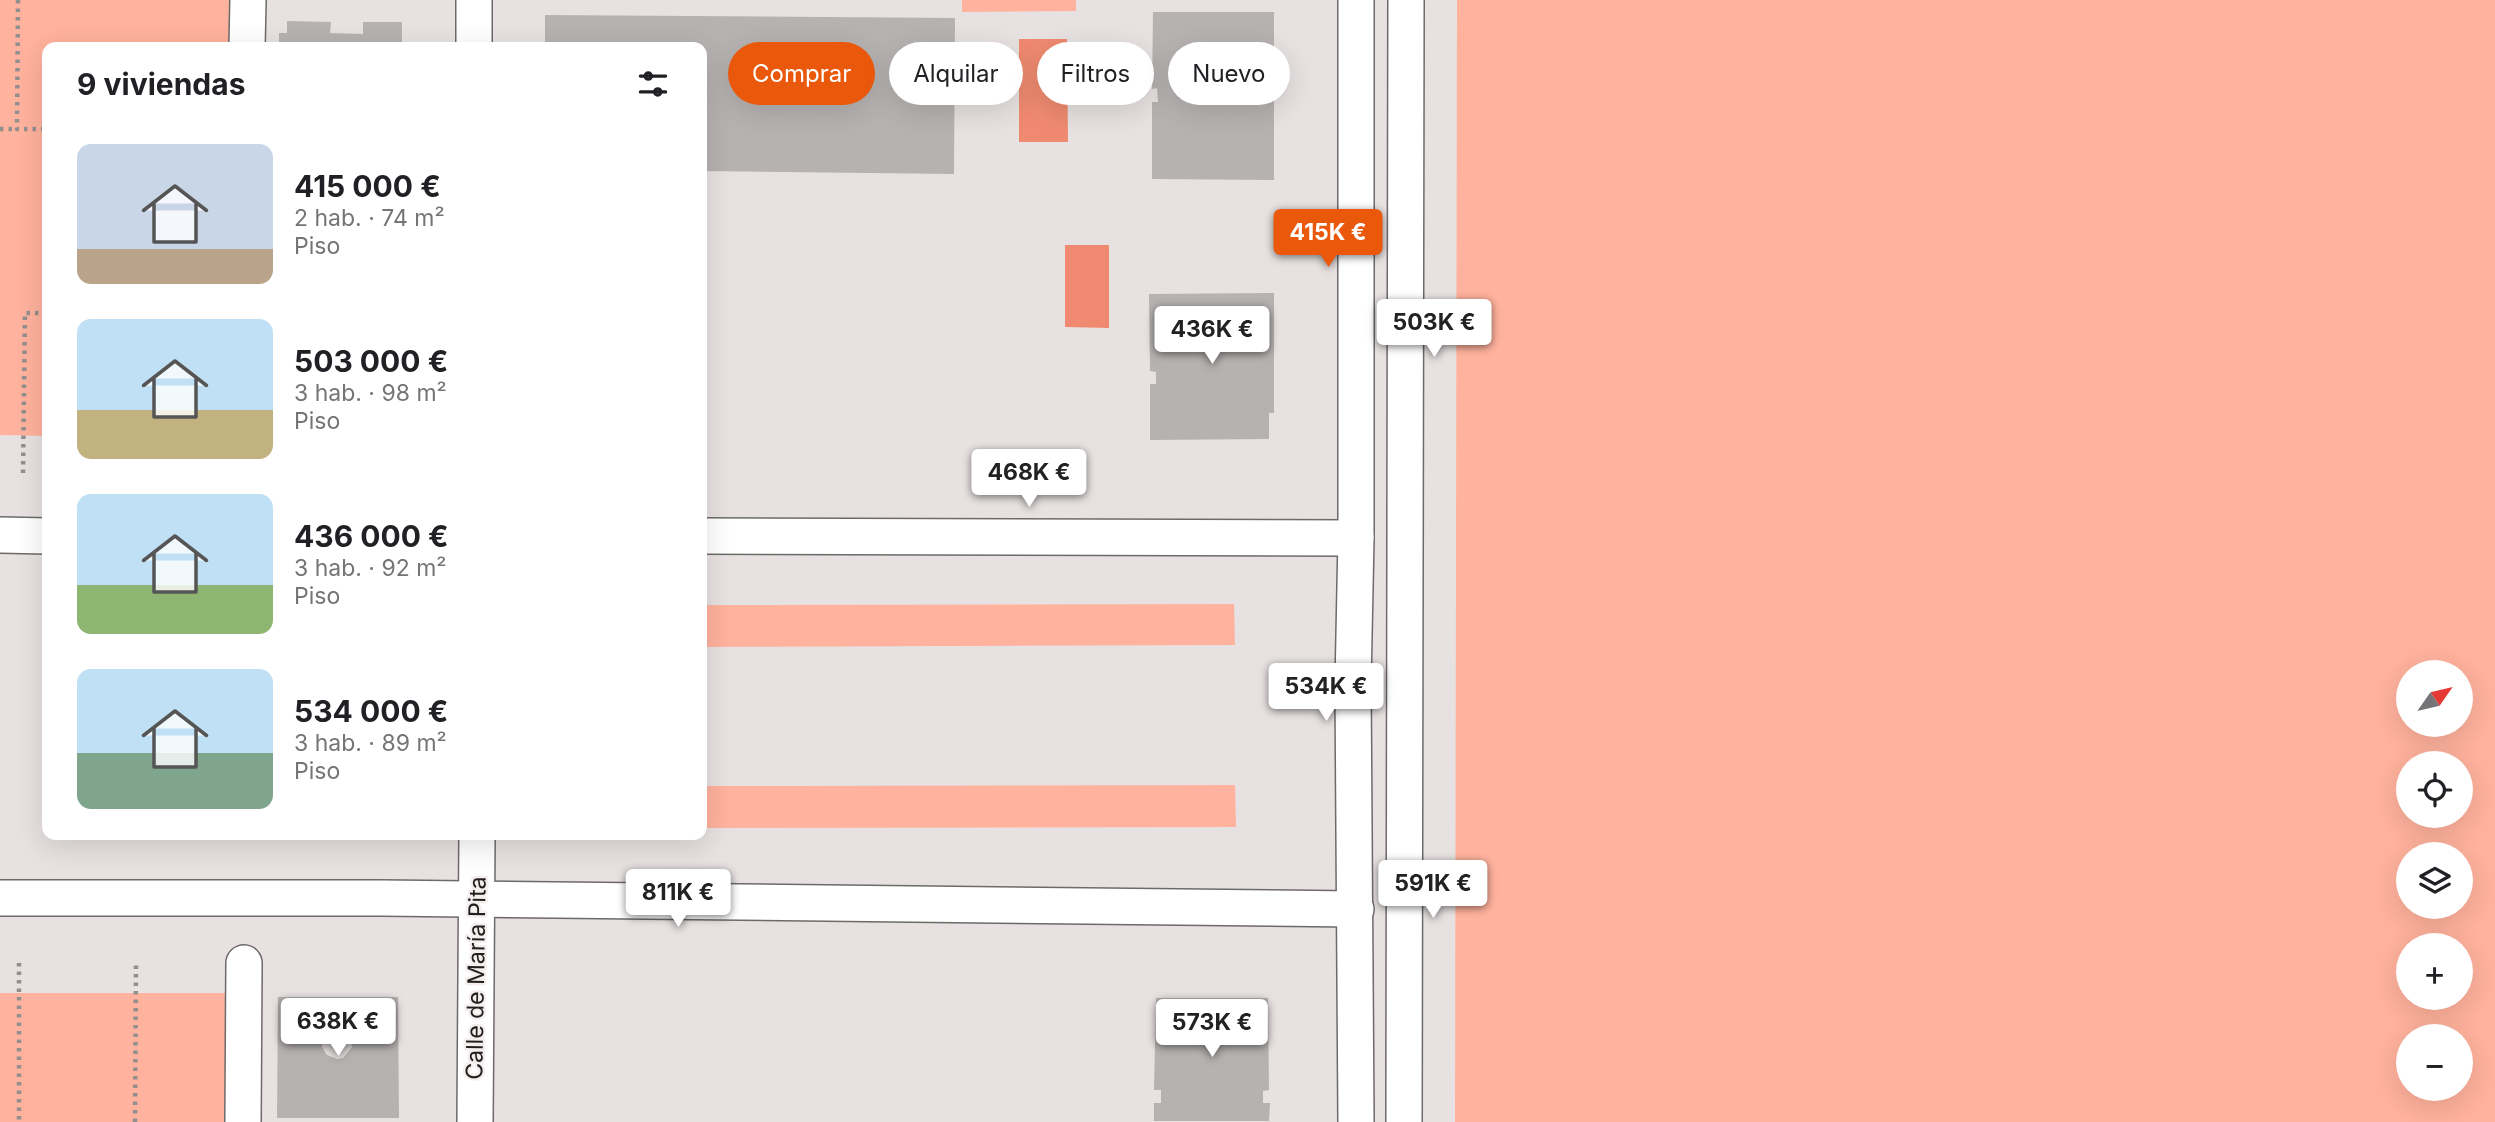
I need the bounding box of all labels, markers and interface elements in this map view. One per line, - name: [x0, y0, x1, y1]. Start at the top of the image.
- chip: Comprar: [728, 42, 875, 105]
- chip: Alquilar: [889, 42, 1023, 105]
- chip: Filtros: [1037, 42, 1154, 105]
- chip: Nuevo: [1168, 42, 1290, 105]
- icon: filters: [634, 65, 672, 103]
- text: 9 viviendas: [77, 66, 246, 102]
- text: 415 000 €: [294, 168, 441, 204]
- icon: home: [133, 172, 217, 256]
- text: 2 hab. · 74 m²: [294, 204, 445, 232]
- pin: 415K €: [1271, 210, 1385, 269]
- text: 415K €: [1289, 218, 1367, 246]
- text: Piso: [294, 232, 340, 260]
- pin: 503K €: [1377, 300, 1491, 359]
- pin: 436K €: [1155, 306, 1269, 366]
- text: 503K €: [1393, 308, 1475, 336]
- text: 436K €: [1170, 315, 1254, 343]
- text: 503 000 €: [294, 343, 448, 379]
- icon: home: [133, 347, 217, 431]
- text: 3 hab. · 98 m²: [294, 379, 447, 407]
- text: Piso: [294, 407, 340, 435]
- pin: 468K €: [972, 449, 1086, 509]
- text: 468K €: [987, 458, 1071, 486]
- text: 436 000 €: [294, 518, 449, 554]
- icon: home: [133, 522, 217, 606]
- text: 3 hab. · 92 m²: [294, 554, 447, 582]
- text: Piso: [294, 582, 340, 610]
- north arrow: [2396, 660, 2473, 737]
- map controls: [2396, 660, 2473, 1101]
- pin: 534K €: [1269, 664, 1383, 723]
- text: 534K €: [1285, 672, 1367, 700]
- text: 534 000 €: [294, 693, 448, 729]
- icon: home: [133, 697, 217, 781]
- text: 3 hab. · 89 m²: [294, 729, 447, 757]
- button: locate: [2396, 751, 2473, 828]
- text: Piso: [294, 757, 340, 785]
- button: layers: [2396, 842, 2473, 919]
- pin: 591K €: [1376, 860, 1490, 920]
- text: 591K €: [1394, 869, 1472, 897]
- pin: 811K €: [621, 870, 735, 929]
- street label: Calle de María Pita: [460, 876, 492, 1080]
- text: 811K €: [642, 878, 714, 906]
- button: +: [2396, 933, 2473, 1010]
- pin: 638K €: [281, 998, 395, 1058]
- pin: 573K €: [1155, 1000, 1269, 1059]
- text: 638K €: [297, 1007, 379, 1035]
- text: 573K €: [1172, 1008, 1252, 1036]
- button: −: [2396, 1024, 2473, 1101]

